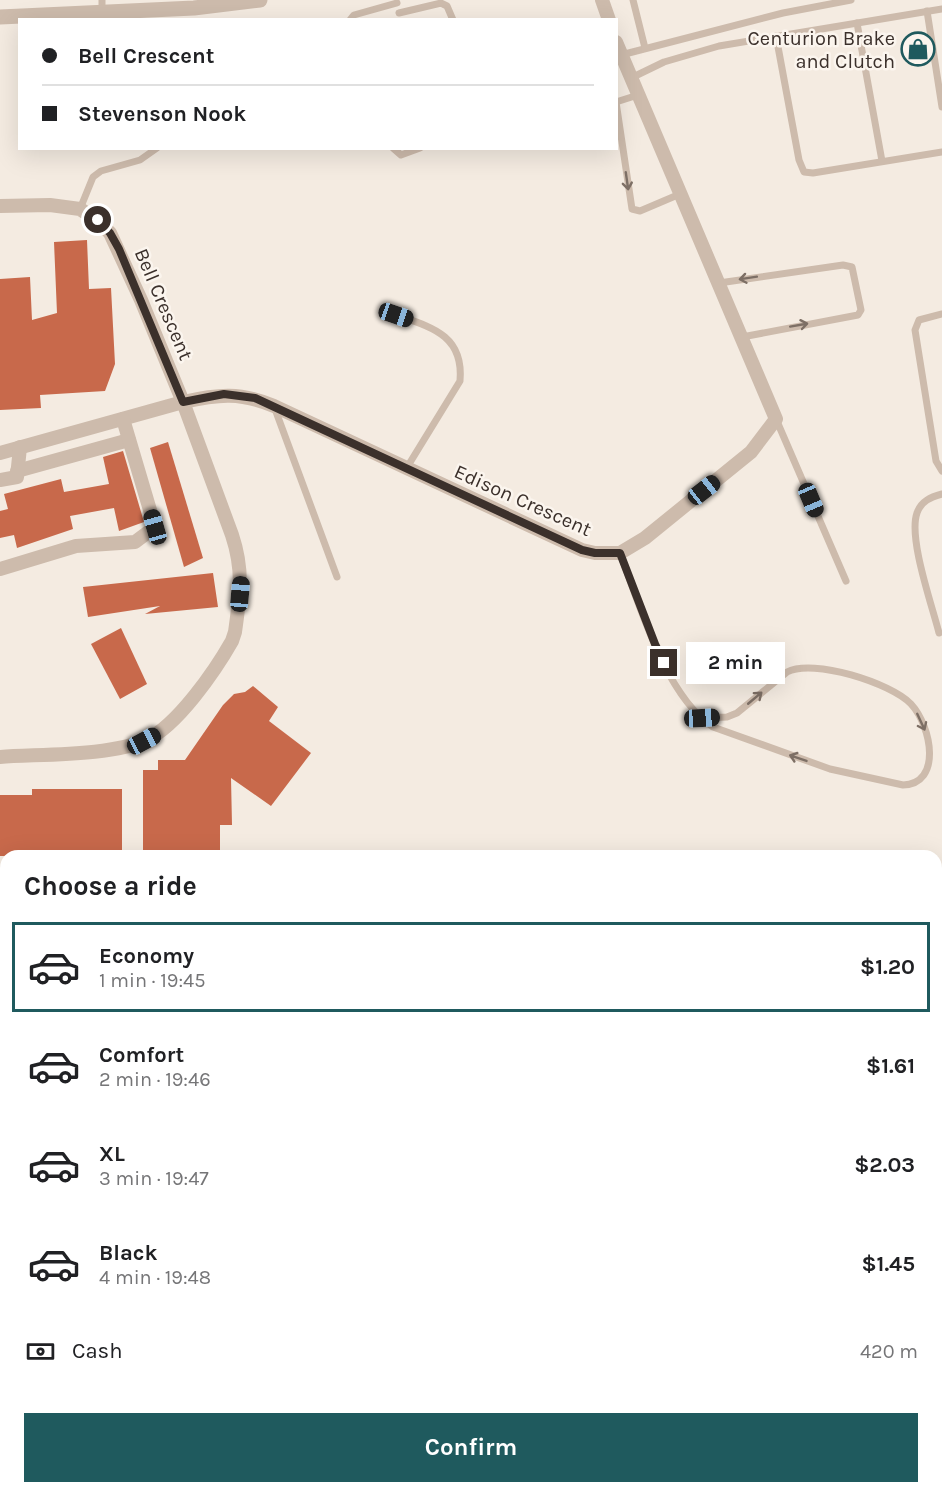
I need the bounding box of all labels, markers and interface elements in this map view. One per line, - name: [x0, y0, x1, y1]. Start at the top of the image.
- place label: Centurion Brake and Clutch: [748, 27, 895, 73]
- shop icon: Centurion Brake and Clutch: [900, 31, 936, 67]
- text: Bell Crescent: [78, 43, 214, 69]
- text: Stevenson Nook: [78, 101, 246, 127]
- one-way arrow: [622, 170, 633, 190]
- route start: [84, 206, 111, 233]
- street label: Bell Crescent: [130, 245, 198, 364]
- one-way arrow: [738, 272, 758, 283]
- car: [376, 301, 416, 329]
- one-way arrow: [789, 320, 808, 331]
- street label: Edison Crescent: [451, 460, 595, 541]
- car: [684, 472, 724, 508]
- car: [796, 480, 826, 520]
- car: [141, 507, 169, 547]
- car: [229, 575, 251, 613]
- callout: 2 min: [685, 642, 784, 684]
- route end: [650, 649, 677, 676]
- text: 2 min: [708, 651, 763, 674]
- one-way arrow: [747, 691, 762, 705]
- car: [684, 708, 720, 728]
- one-way arrow: [915, 712, 927, 730]
- car: [124, 725, 164, 757]
- one-way arrow: [789, 752, 808, 763]
- text: Choose a ride: [24, 870, 197, 902]
- icon: car: [27, 940, 81, 994]
- text: Economy: [99, 943, 194, 969]
- text: $1.20: [860, 954, 915, 980]
- text: 1 min · 19:45: [99, 969, 205, 992]
- icon: car: [27, 1039, 81, 1093]
- text: Comfort: [99, 1042, 184, 1068]
- text: $1.61: [866, 1053, 915, 1079]
- text: 2 min · 19:46: [99, 1068, 211, 1091]
- icon: car: [27, 1138, 81, 1192]
- text: XL: [99, 1141, 125, 1167]
- text: $2.03: [854, 1152, 915, 1178]
- text: 3 min · 19:47: [99, 1167, 209, 1190]
- icon: car: [27, 1237, 81, 1291]
- text: Black: [99, 1240, 158, 1266]
- text: $1.45: [861, 1251, 915, 1277]
- text: 4 min · 19:48: [99, 1266, 211, 1289]
- icon: cash: [24, 1335, 57, 1368]
- text: Cash: [72, 1338, 122, 1364]
- text: 420 m: [860, 1340, 918, 1363]
- button: Confirm: [24, 1413, 918, 1482]

